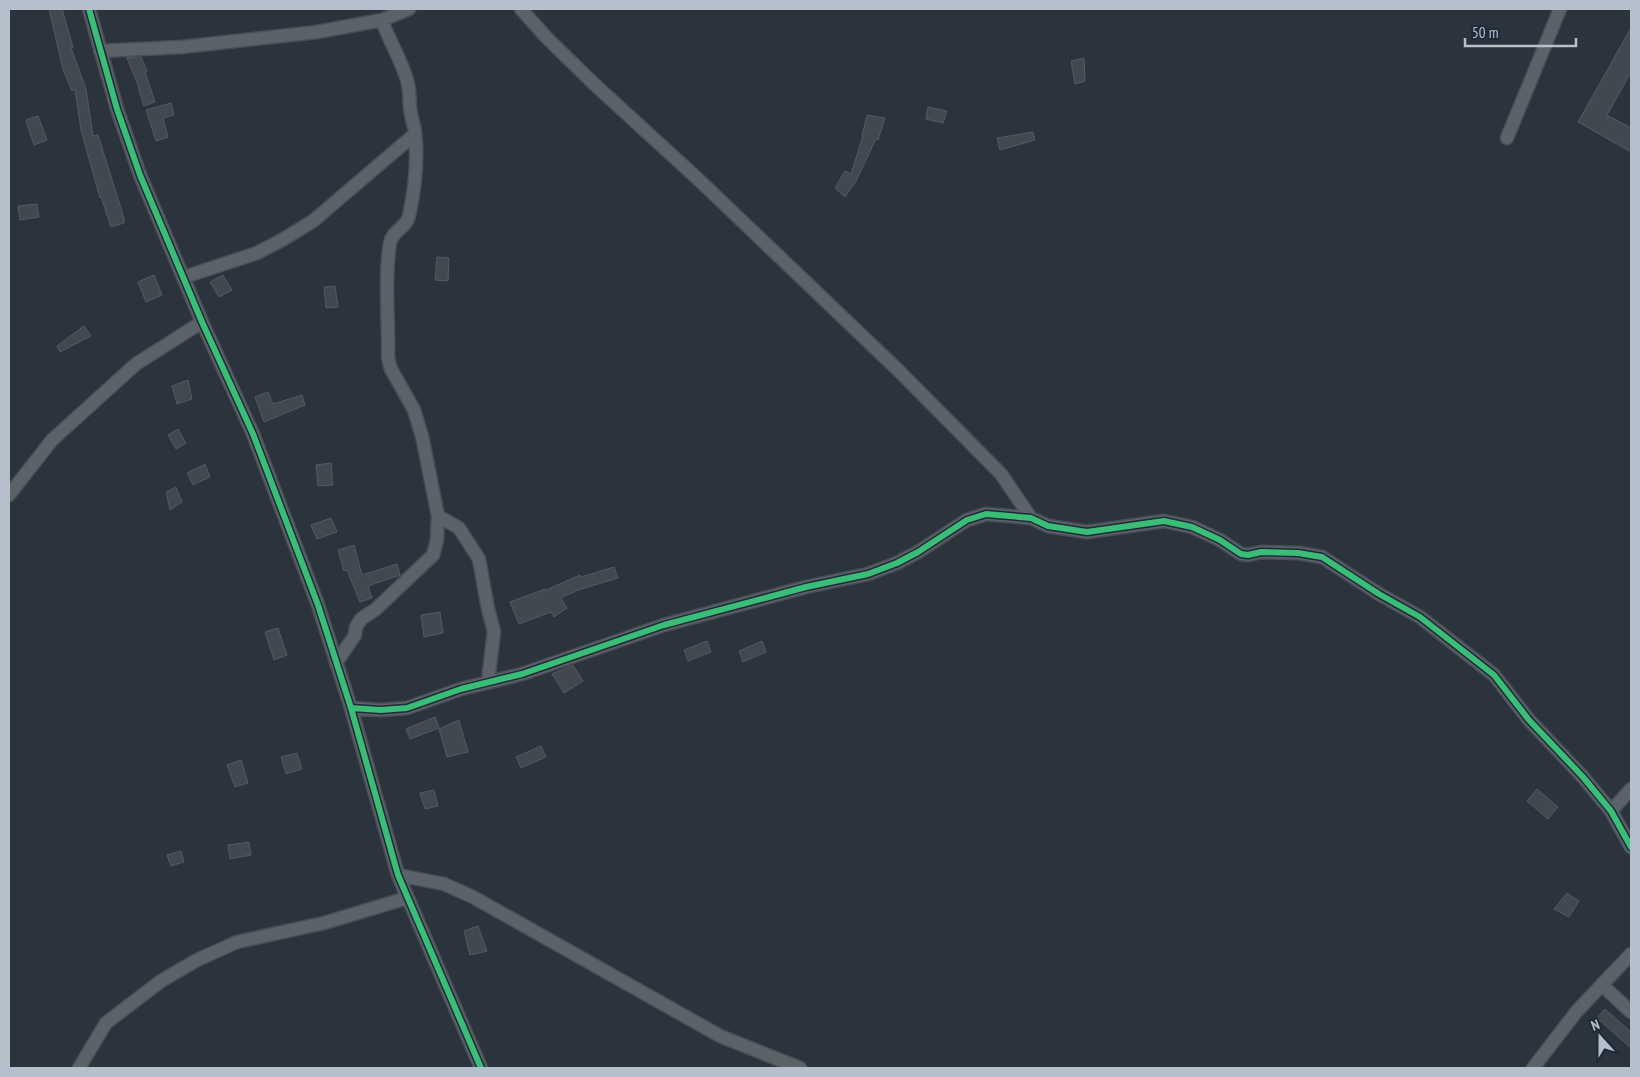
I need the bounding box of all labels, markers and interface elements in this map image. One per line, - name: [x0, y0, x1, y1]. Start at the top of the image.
- scale bar: [1465, 15, 1576, 47]
- text: 50 m: [1472, 23, 1498, 42]
- north arrow: [1575, 1012, 1625, 1062]
- text: N: [1589, 1015, 1602, 1035]

